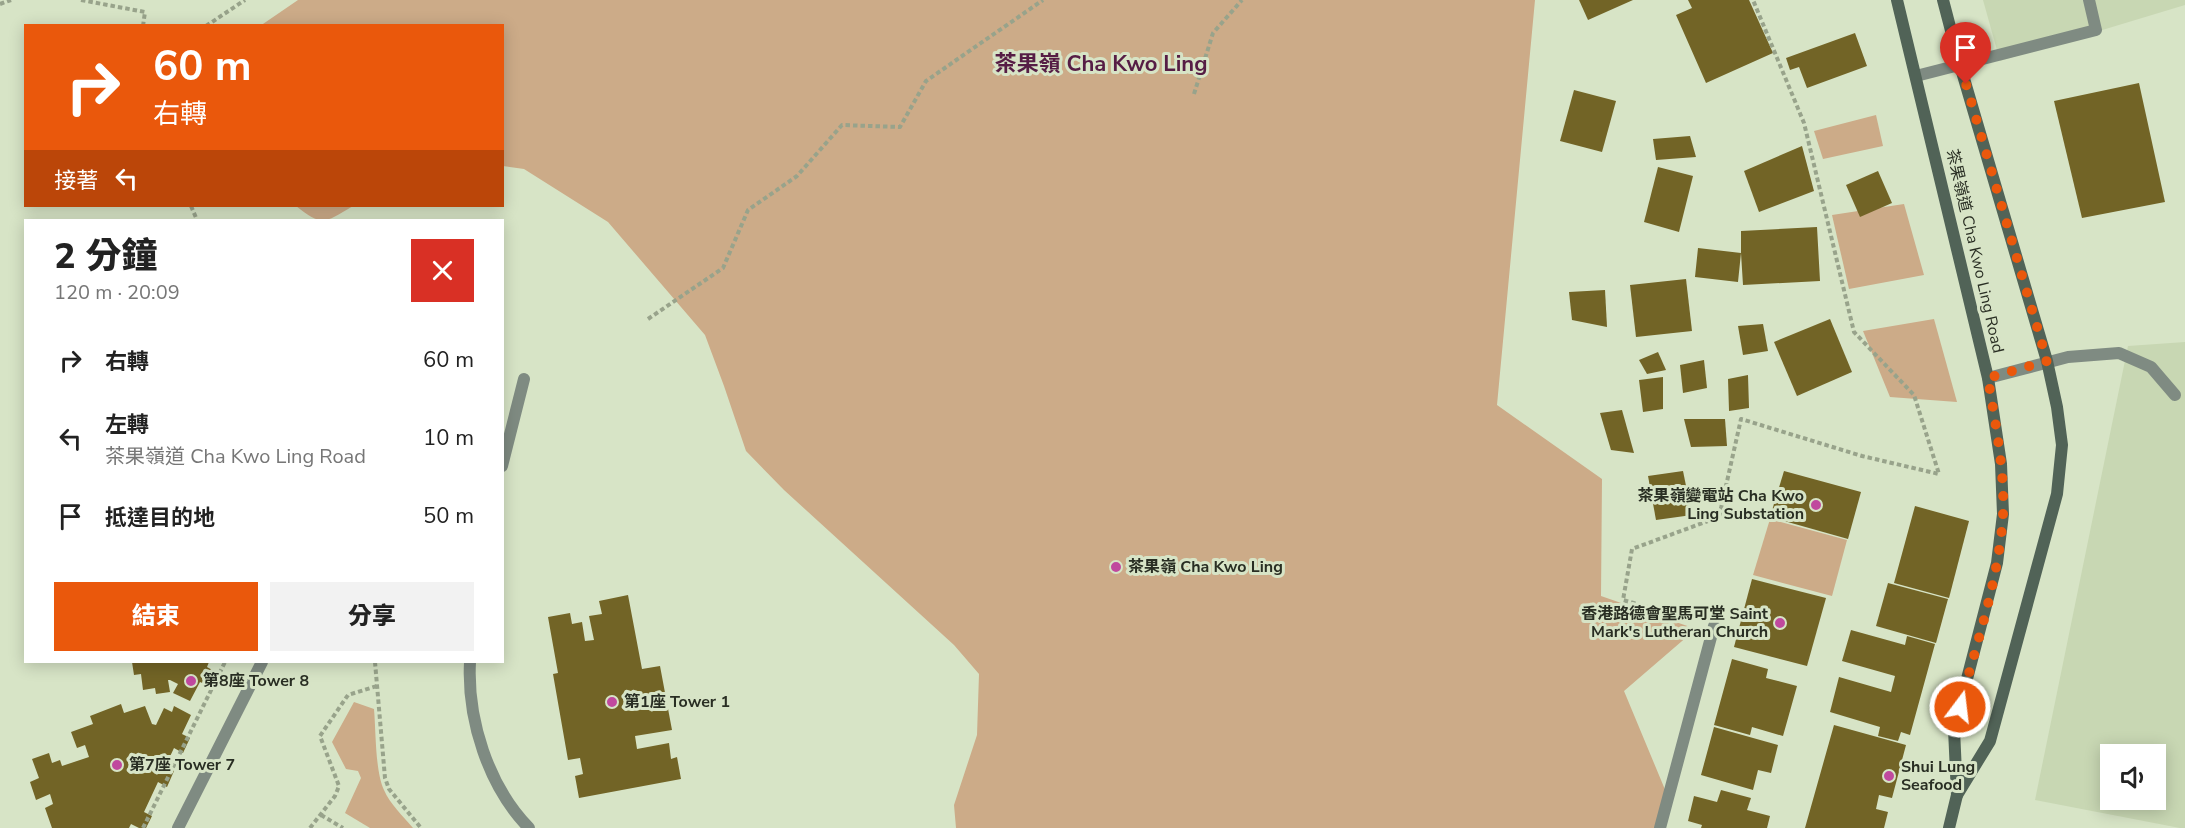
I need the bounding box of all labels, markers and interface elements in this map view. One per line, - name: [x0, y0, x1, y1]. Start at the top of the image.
- pin: [1940, 22, 1991, 84]
- icon: arrive: [1949, 31, 1982, 64]
- text: 60 m: [153, 38, 252, 95]
- icon: right: [54, 48, 132, 126]
- district label: 茶果嶺 Cha Kwo Ling: [995, 49, 1207, 79]
- text: 右轉: [153, 96, 207, 133]
- street label: 茶果嶺道 Cha Kwo Ling Road: [1941, 147, 2009, 355]
- icon: left: [110, 162, 143, 195]
- text: 接著: [54, 166, 98, 196]
- text: 2 分鐘: [54, 232, 158, 281]
- button: close: [411, 239, 474, 302]
- text: 120 m · 20:09: [54, 279, 180, 306]
- icon: right: [54, 344, 87, 377]
- text: 60 m: [423, 345, 474, 375]
- text: 右轉: [105, 347, 149, 377]
- text: 左轉: [105, 410, 149, 440]
- icon: left: [54, 422, 87, 455]
- text: 10 m: [423, 423, 474, 453]
- text: 茶果嶺道 Cha Kwo Ling Road: [105, 443, 366, 470]
- place label: 茶果嶺變電站 Cha Kwo Ling Substation: [1638, 485, 1804, 525]
- marker: 茶果嶺變電站 Cha Kwo Ling Substation: [1809, 498, 1823, 512]
- icon: arrive: [54, 500, 87, 533]
- text: 50 m: [423, 501, 474, 531]
- text: 抵達目的地: [105, 503, 215, 533]
- place label: 茶果嶺 Cha Kwo Ling: [1128, 556, 1283, 578]
- marker: 茶果嶺 Cha Kwo Ling: [1109, 560, 1123, 574]
- button: 結束: [54, 582, 258, 651]
- button: 分享: [270, 582, 474, 651]
- place label: 香港路德會聖馬可堂 Saint Mark's Lutheran Church: [1581, 603, 1769, 643]
- marker: 香港路德會聖馬可堂 Saint Mark's Lutheran Church: [1773, 616, 1787, 630]
- place label: 第8座 Tower 8: [203, 670, 309, 692]
- marker: 第8座 Tower 8: [184, 674, 198, 688]
- position arrow: [1928, 675, 1992, 739]
- place label: 第1座 Tower 1: [624, 691, 730, 713]
- marker: 第1座 Tower 1: [605, 695, 619, 709]
- map controls: [2100, 744, 2166, 810]
- button: sound: [2100, 744, 2166, 810]
- place label: 第7座 Tower 7: [129, 754, 235, 776]
- place label: Shui Lung Seafood: [1901, 756, 1975, 796]
- marker: 第7座 Tower 7: [110, 758, 124, 772]
- marker: Shui Lung Seafood: [1882, 769, 1896, 783]

